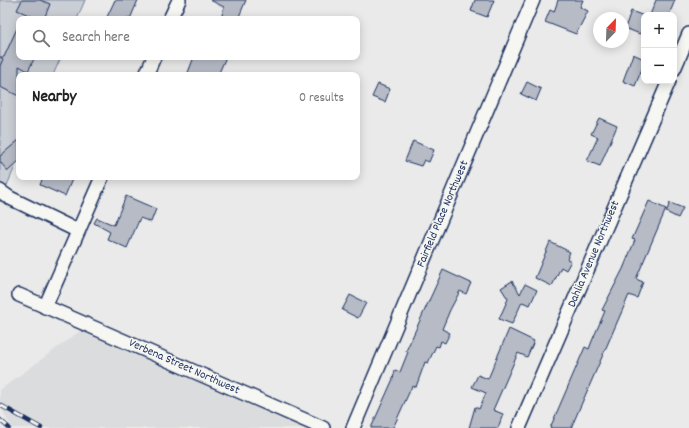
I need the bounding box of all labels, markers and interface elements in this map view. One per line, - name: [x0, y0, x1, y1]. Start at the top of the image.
- north arrow: [593, 12, 629, 48]
- map controls: [641, 12, 677, 84]
- button: +: [641, 12, 677, 48]
- search box: [16, 16, 360, 60]
- icon: search: [30, 27, 52, 49]
- text: Search here: [62, 27, 130, 49]
- button: −: [641, 48, 677, 84]
- text: Nearby: [32, 86, 76, 110]
- text: 0 results: [299, 89, 344, 108]
- street label: Fairfield Place Northwest: [413, 157, 473, 270]
- street label: Dahlia Avenue Northwest: [564, 197, 624, 310]
- street label: Verbena Street Northwest: [126, 335, 243, 399]

